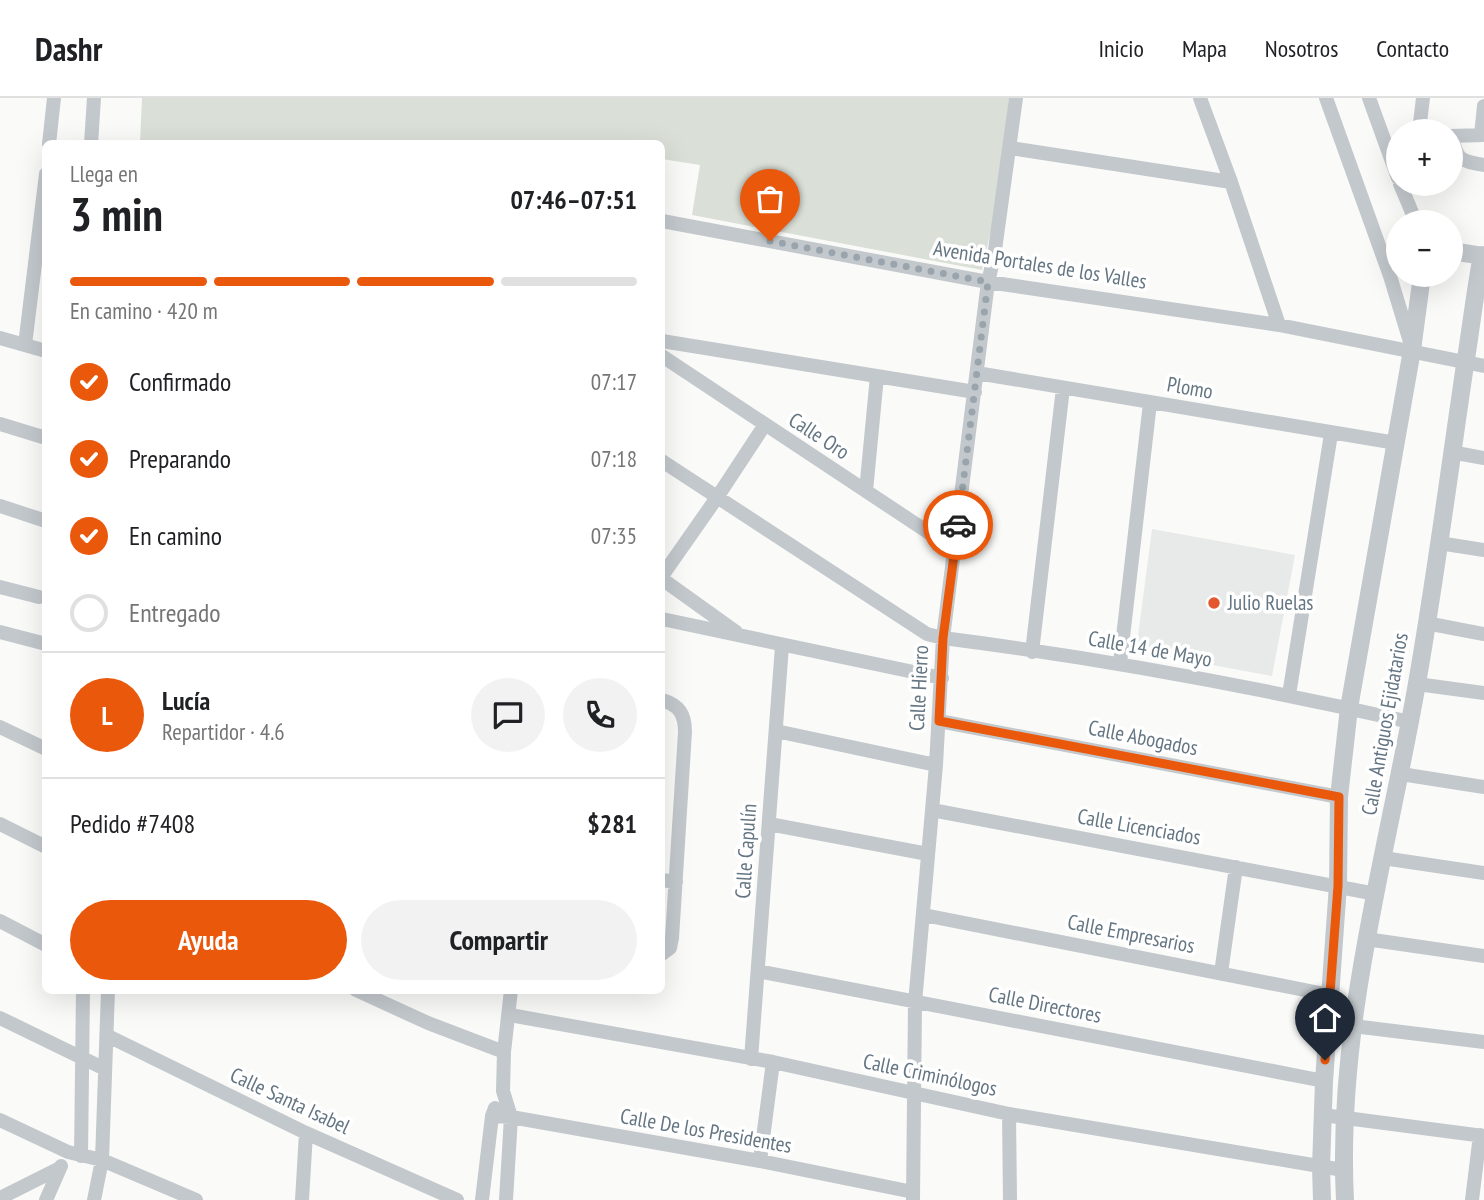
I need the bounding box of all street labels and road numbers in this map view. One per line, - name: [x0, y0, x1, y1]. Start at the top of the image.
- street label: Avenida Portales de los Valles: [932, 234, 1149, 295]
- street label: Plomo: [1165, 370, 1215, 405]
- street label: Calle Oro: [784, 406, 855, 465]
- street label: Calle 14 de Mayo: [1086, 624, 1214, 673]
- street label: Calle Antiguos Ejidatarios: [1355, 631, 1414, 817]
- street label: Calle Hierro: [903, 644, 934, 731]
- street label: Calle Abogados: [1086, 714, 1200, 761]
- street label: Calle Capulín: [729, 802, 762, 899]
- street label: Calle Licenciados: [1075, 802, 1203, 851]
- street label: Calle Empresarios: [1065, 908, 1197, 959]
- street label: Calle Directores: [986, 980, 1104, 1029]
- street label: Calle Criminólogos: [861, 1047, 999, 1102]
- street label: Calle Santa Isabel: [226, 1061, 354, 1140]
- street label: Calle De los Presidentes: [618, 1102, 794, 1159]

